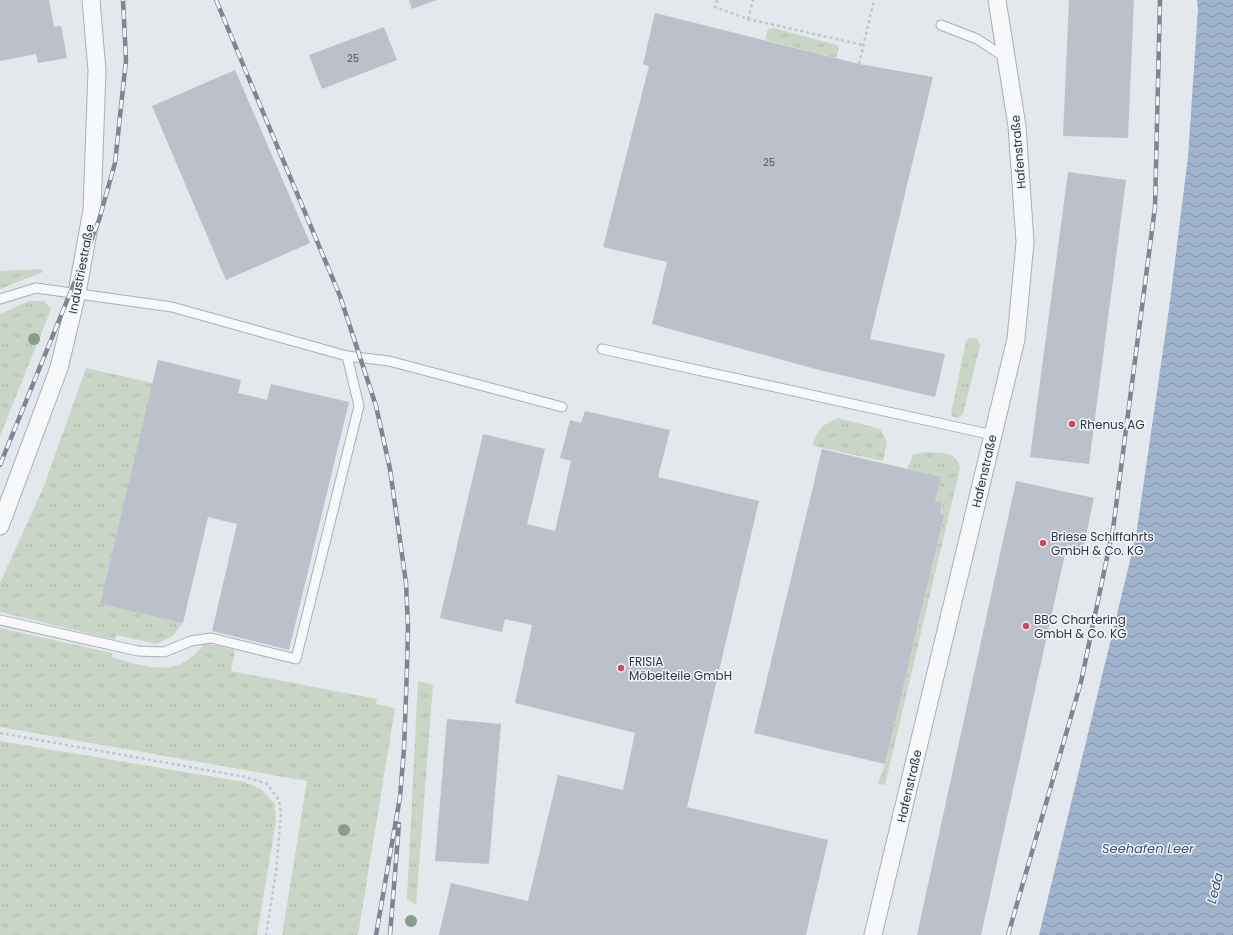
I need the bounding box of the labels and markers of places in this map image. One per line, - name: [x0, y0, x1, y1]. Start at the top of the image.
- place label: Rhenus AG: [1080, 416, 1145, 433]
- marker: Rhenus AG: [1067, 419, 1077, 429]
- place label: Briese Schiffahrts GmbH & Co. KG: [1051, 528, 1154, 559]
- marker: Briese Schiffahrts GmbH & Co. KG: [1038, 538, 1048, 548]
- place label: BBC Chartering GmbH & Co. KG: [1034, 611, 1127, 642]
- marker: BBC Chartering GmbH & Co. KG: [1021, 621, 1031, 631]
- place label: FRISIA Möbelteile GmbH: [629, 653, 732, 684]
- marker: FRISIA Möbelteile GmbH: [616, 663, 626, 673]

